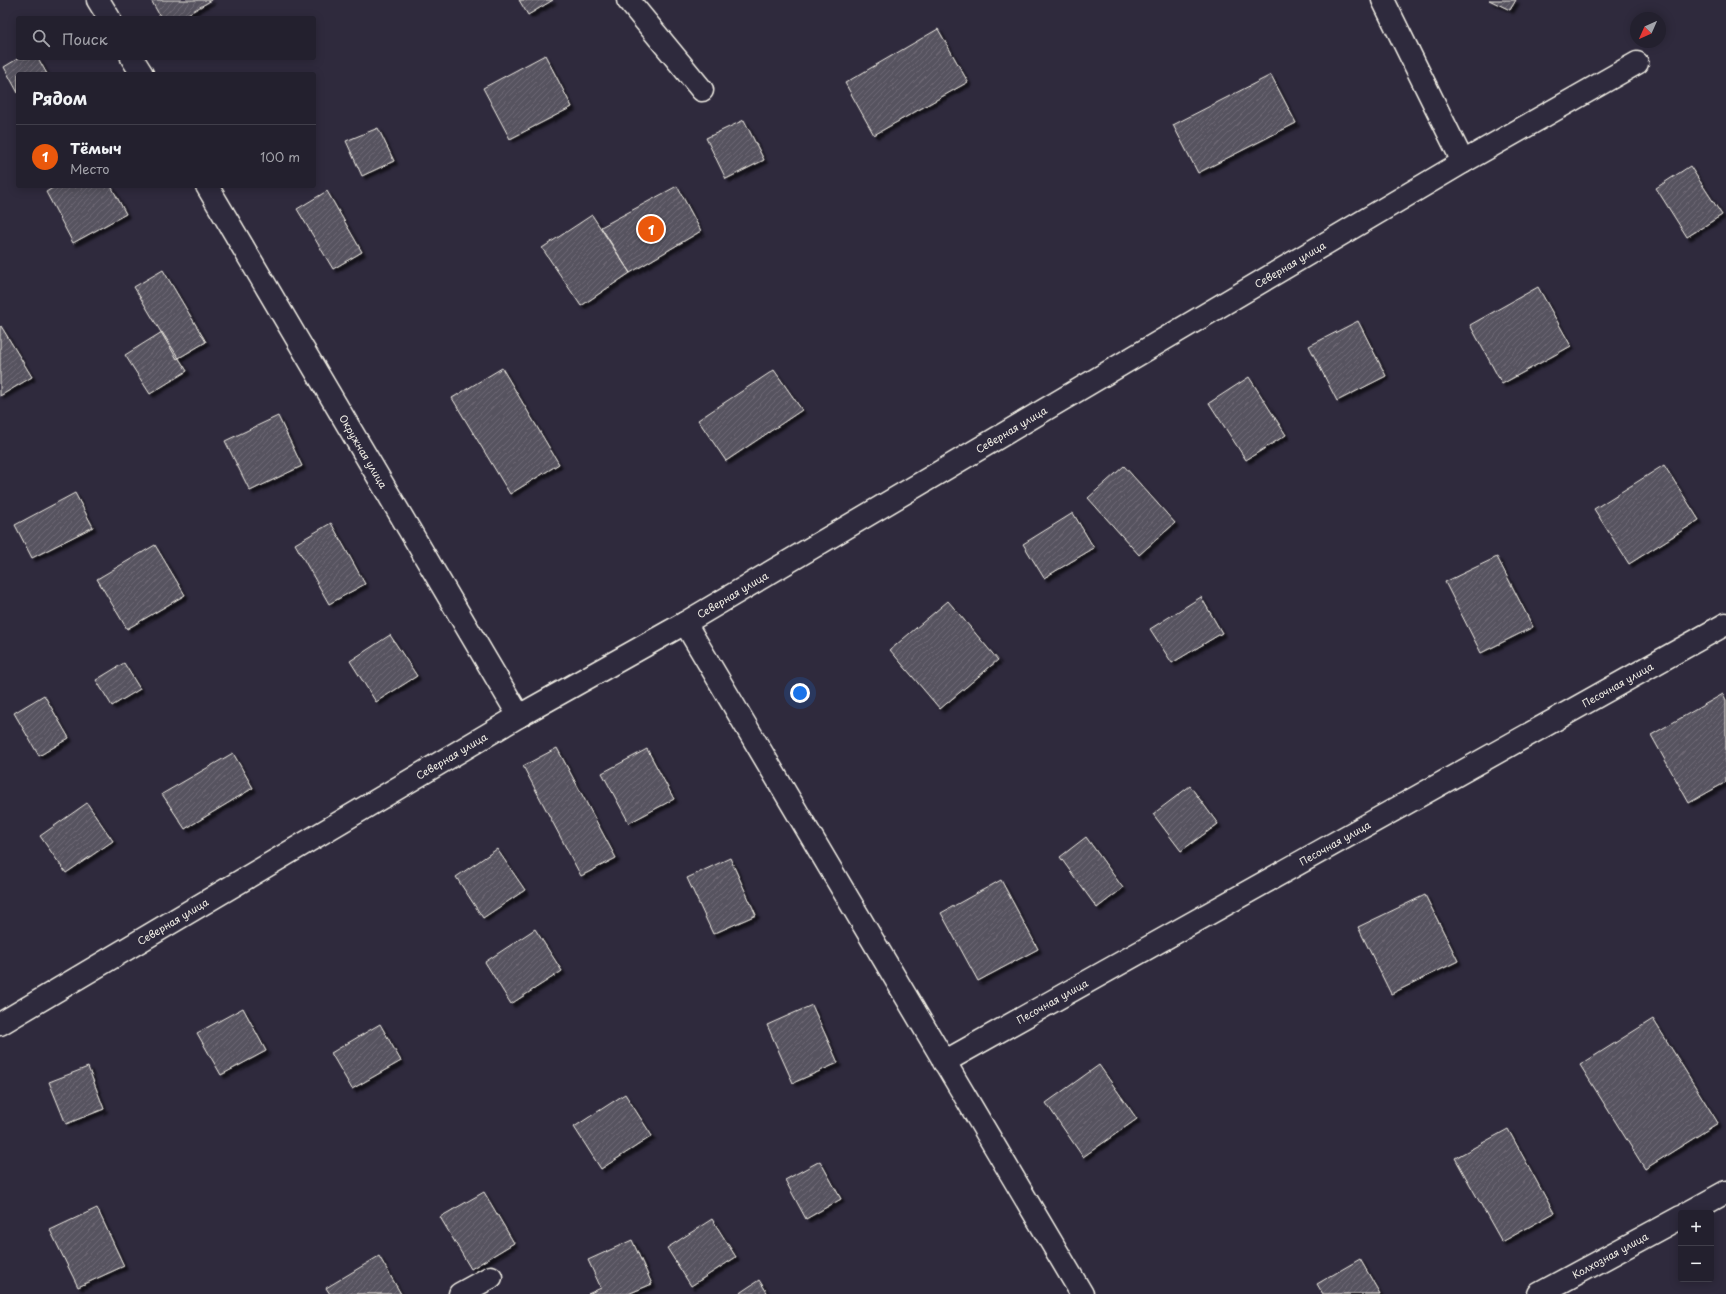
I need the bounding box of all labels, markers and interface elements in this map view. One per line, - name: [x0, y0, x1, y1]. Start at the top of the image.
- north arrow: [1630, 12, 1666, 48]
- search box: [16, 16, 316, 60]
- icon: search: [30, 27, 52, 49]
- text: Поиск: [62, 27, 108, 50]
- text: Рядом: [32, 85, 87, 111]
- text: Тёмыч: [70, 136, 122, 159]
- text: 1: [42, 147, 48, 166]
- text: 100 m: [260, 147, 300, 166]
- text: Место: [70, 159, 110, 178]
- pin: 1: [638, 214, 664, 244]
- street label: Северная улица: [1251, 237, 1329, 291]
- street label: Северная улица: [973, 402, 1050, 456]
- street label: Окружная улица: [336, 411, 392, 492]
- street label: Северная улица: [694, 567, 771, 621]
- street label: Песочная улица: [1579, 658, 1656, 710]
- your location: [790, 683, 810, 703]
- street label: Северная улица: [413, 728, 490, 783]
- street label: Песочная улица: [1296, 816, 1374, 869]
- street label: Северная улица: [134, 894, 212, 948]
- street label: Песочная улица: [1013, 975, 1091, 1027]
- map controls: [1678, 1210, 1714, 1282]
- button: +: [1678, 1210, 1714, 1246]
- street label: Колхозная улица: [1569, 1228, 1651, 1282]
- button: −: [1678, 1246, 1714, 1282]

